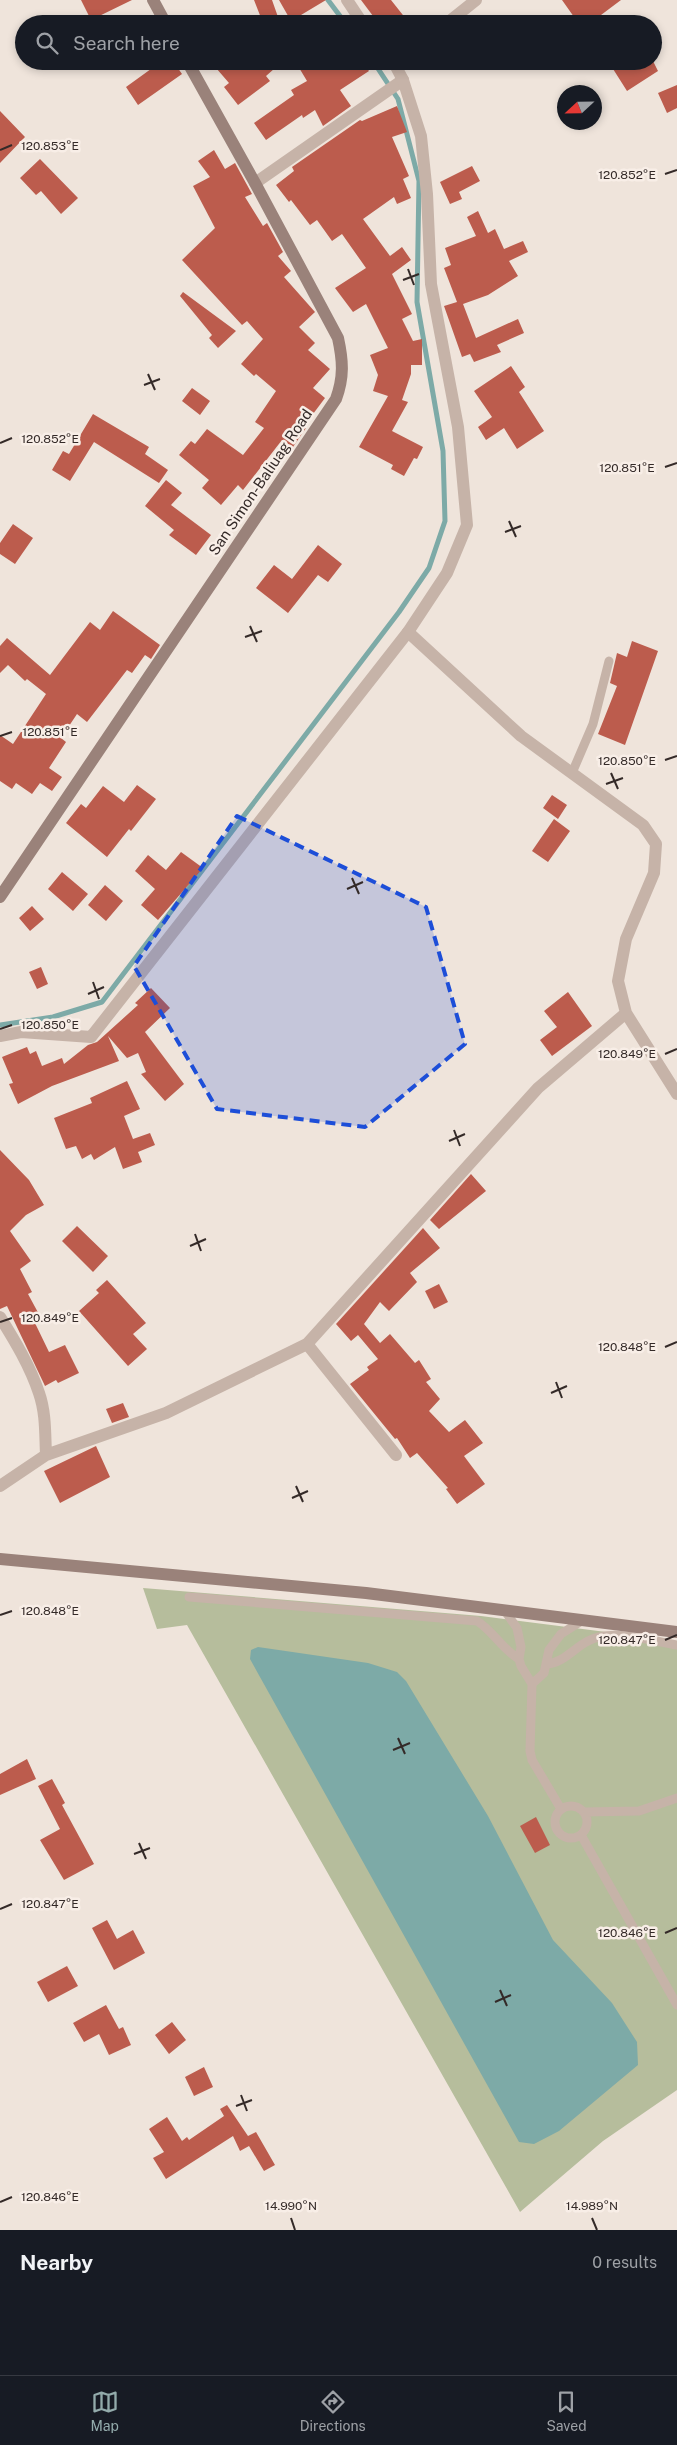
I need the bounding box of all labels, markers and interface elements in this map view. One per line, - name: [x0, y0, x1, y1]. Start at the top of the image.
- search box: [15, 15, 662, 70]
- icon: search: [33, 29, 61, 57]
- text: Search here: [73, 32, 180, 54]
- north arrow: [557, 85, 602, 130]
- text: 120.853°E: [21, 139, 79, 153]
- text: 120.852°E: [598, 168, 656, 182]
- street label: San Simon-Baliuag Road: [205, 406, 315, 558]
- text: 120.852°E: [21, 432, 79, 446]
- text: 120.851°E: [599, 461, 655, 475]
- text: 120.851°E: [22, 725, 78, 739]
- text: 120.850°E: [598, 754, 656, 768]
- text: 120.850°E: [21, 1018, 79, 1032]
- text: 120.849°E: [598, 1047, 656, 1061]
- text: 120.849°E: [21, 1311, 79, 1325]
- text: 120.848°E: [598, 1340, 656, 1354]
- text: 120.848°E: [21, 1604, 79, 1618]
- text: 120.847°E: [598, 1633, 656, 1647]
- text: 120.847°E: [21, 1897, 79, 1911]
- text: 120.846°E: [598, 1926, 656, 1940]
- text: 120.846°E: [21, 2190, 79, 2204]
- text: 14.990°N: [265, 2199, 317, 2213]
- text: 14.989°N: [566, 2199, 618, 2213]
- text: Nearby: [20, 2250, 93, 2275]
- text: 0 results: [592, 2253, 657, 2272]
- tab: Map: [90, 2388, 119, 2434]
- tab: Directions: [300, 2388, 366, 2434]
- tab: Saved: [546, 2388, 587, 2434]

